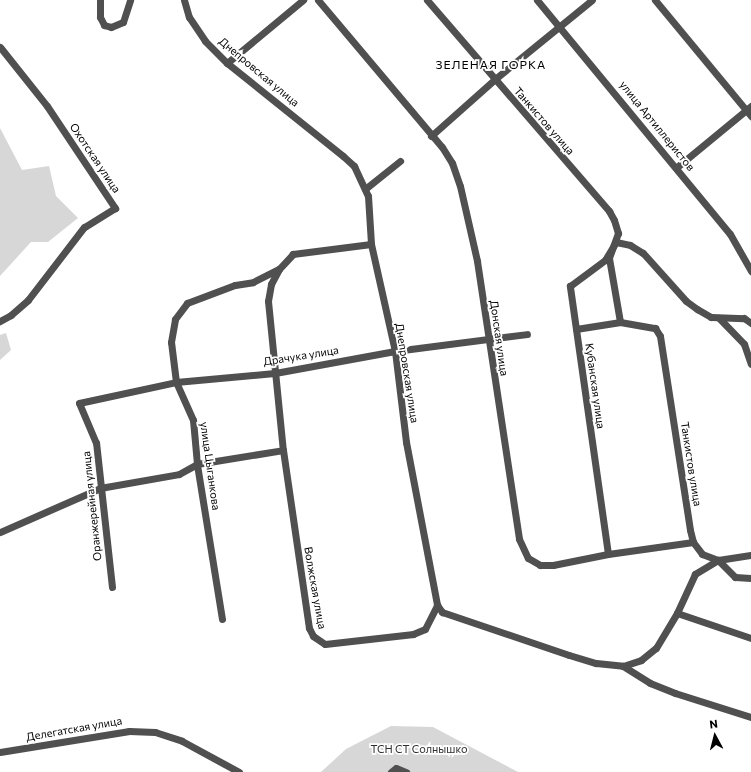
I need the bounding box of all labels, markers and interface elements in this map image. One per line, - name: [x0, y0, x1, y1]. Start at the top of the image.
- street label: Днепровская улица: [216, 35, 302, 109]
- district label: ЗЕЛЕНАЯ ГОРКА: [436, 58, 546, 72]
- street label: улица Артиллеристов: [617, 78, 697, 174]
- street label: Танкистов улица: [511, 84, 577, 158]
- street label: Охотская улица: [67, 121, 123, 195]
- street label: Донская улица: [487, 299, 511, 377]
- street label: Днепровская улица: [393, 322, 421, 424]
- street label: Кубанская улица: [582, 342, 608, 430]
- street label: Драчука улица: [262, 344, 340, 368]
- street label: улица Цыганкова: [197, 421, 223, 511]
- street label: Танкистов улица: [678, 421, 704, 507]
- street label: Оранжерейная улица: [80, 451, 104, 561]
- street label: Волжская улица: [301, 546, 329, 630]
- street label: Делегатская улица: [25, 714, 123, 744]
- north arrow: [695, 716, 735, 756]
- text: N: [709, 717, 718, 731]
- park label: ТСН СТ Солнышко: [370, 742, 468, 756]

